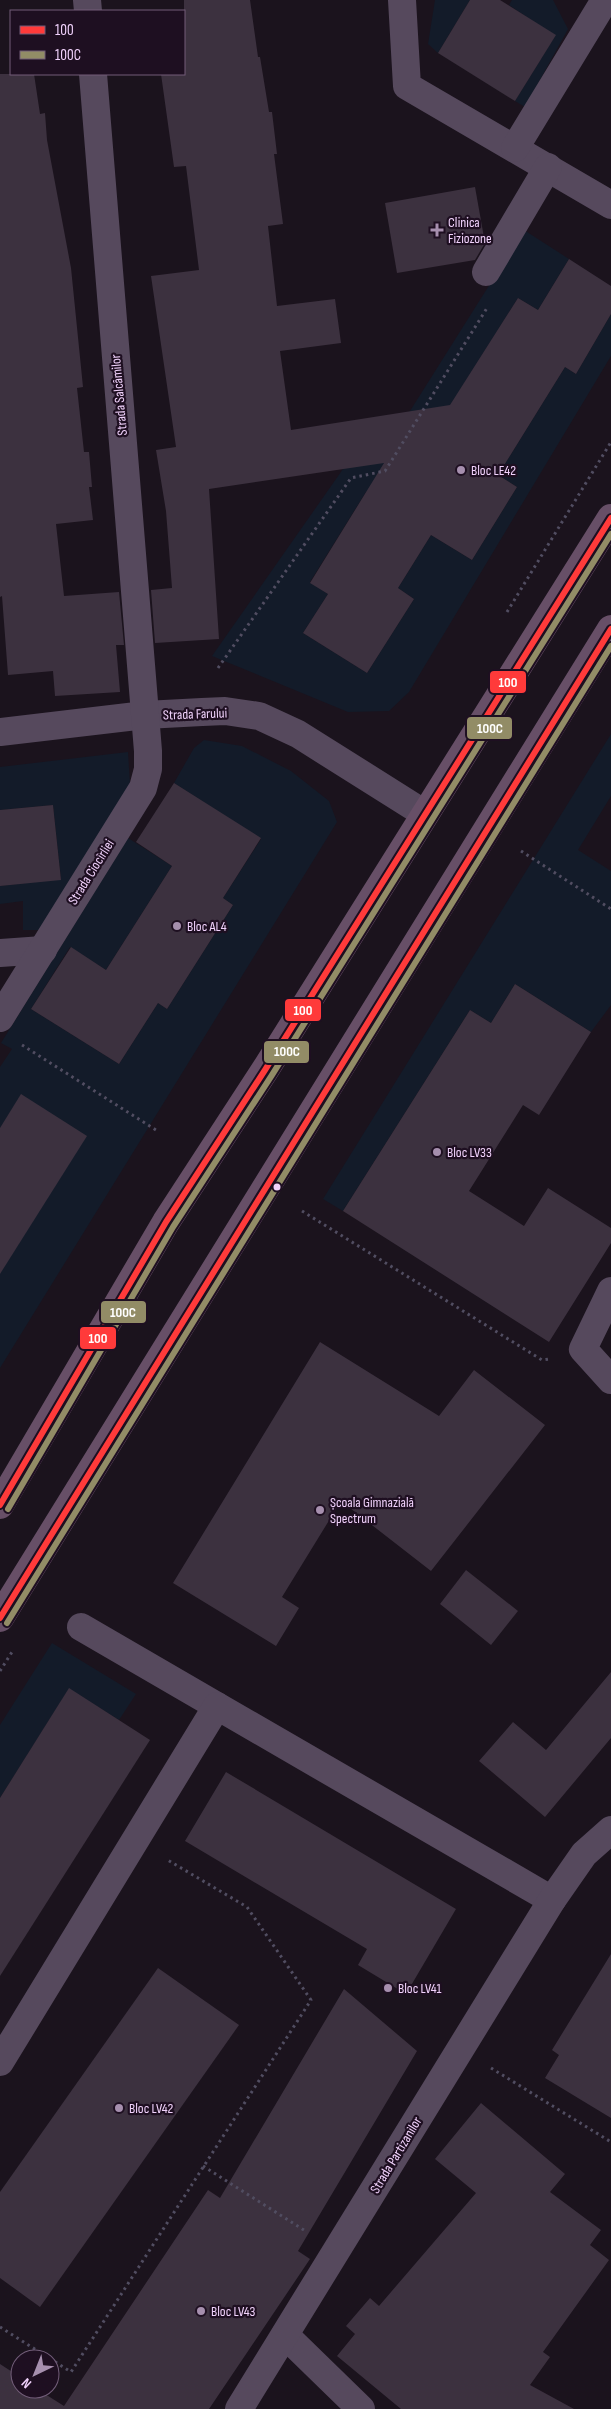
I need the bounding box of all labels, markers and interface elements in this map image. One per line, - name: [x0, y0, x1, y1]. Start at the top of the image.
- legend: [10, 10, 185, 75]
- text: 100: [55, 21, 74, 40]
- text: 100C: [55, 46, 81, 65]
- place label: Clinica Fiziozone: [448, 214, 492, 247]
- marker: Clinica Fiziozone: [430, 223, 444, 237]
- street label: Strada Salcâmilor: [107, 354, 131, 436]
- place label: Bloc LE42: [471, 462, 516, 479]
- marker: Bloc LE42: [455, 464, 467, 476]
- line badge: 100: [489, 670, 527, 694]
- text: 100: [499, 674, 518, 691]
- street label: Strada Farului: [163, 704, 227, 724]
- line badge: 100C: [466, 716, 513, 740]
- text: 100C: [477, 720, 503, 737]
- street label: Strada Ciocîrliei: [64, 836, 118, 908]
- place label: Bloc AL4: [187, 918, 227, 935]
- marker: Bloc AL4: [171, 920, 183, 932]
- line badge: 100: [284, 998, 322, 1022]
- text: 100: [294, 1002, 313, 1019]
- line badge: 100C: [263, 1040, 310, 1064]
- text: 100C: [274, 1043, 300, 1060]
- place label: Bloc LV33: [447, 1144, 492, 1161]
- marker: Bloc LV33: [431, 1146, 443, 1158]
- unlabelled marker: [272, 1182, 282, 1192]
- line badge: 100C: [100, 1300, 147, 1324]
- text: 100C: [110, 1304, 136, 1321]
- line badge: 100: [79, 1326, 117, 1350]
- text: 100: [89, 1330, 108, 1347]
- place label: Școala Gimnazială Spectrum: [330, 1494, 414, 1527]
- marker: Școala Gimnazială Spectrum: [314, 1504, 326, 1516]
- place label: Bloc LV41: [398, 1980, 442, 1997]
- marker: Bloc LV41: [382, 1982, 394, 1994]
- place label: Bloc LV42: [129, 2100, 174, 2117]
- marker: Bloc LV42: [113, 2102, 125, 2114]
- street label: Strada Partizanilor: [366, 2114, 426, 2196]
- place label: Bloc LV43: [211, 2303, 256, 2320]
- marker: Bloc LV43: [195, 2305, 207, 2317]
- north arrow: [10, 2349, 60, 2399]
- text: N: [18, 2374, 35, 2392]

